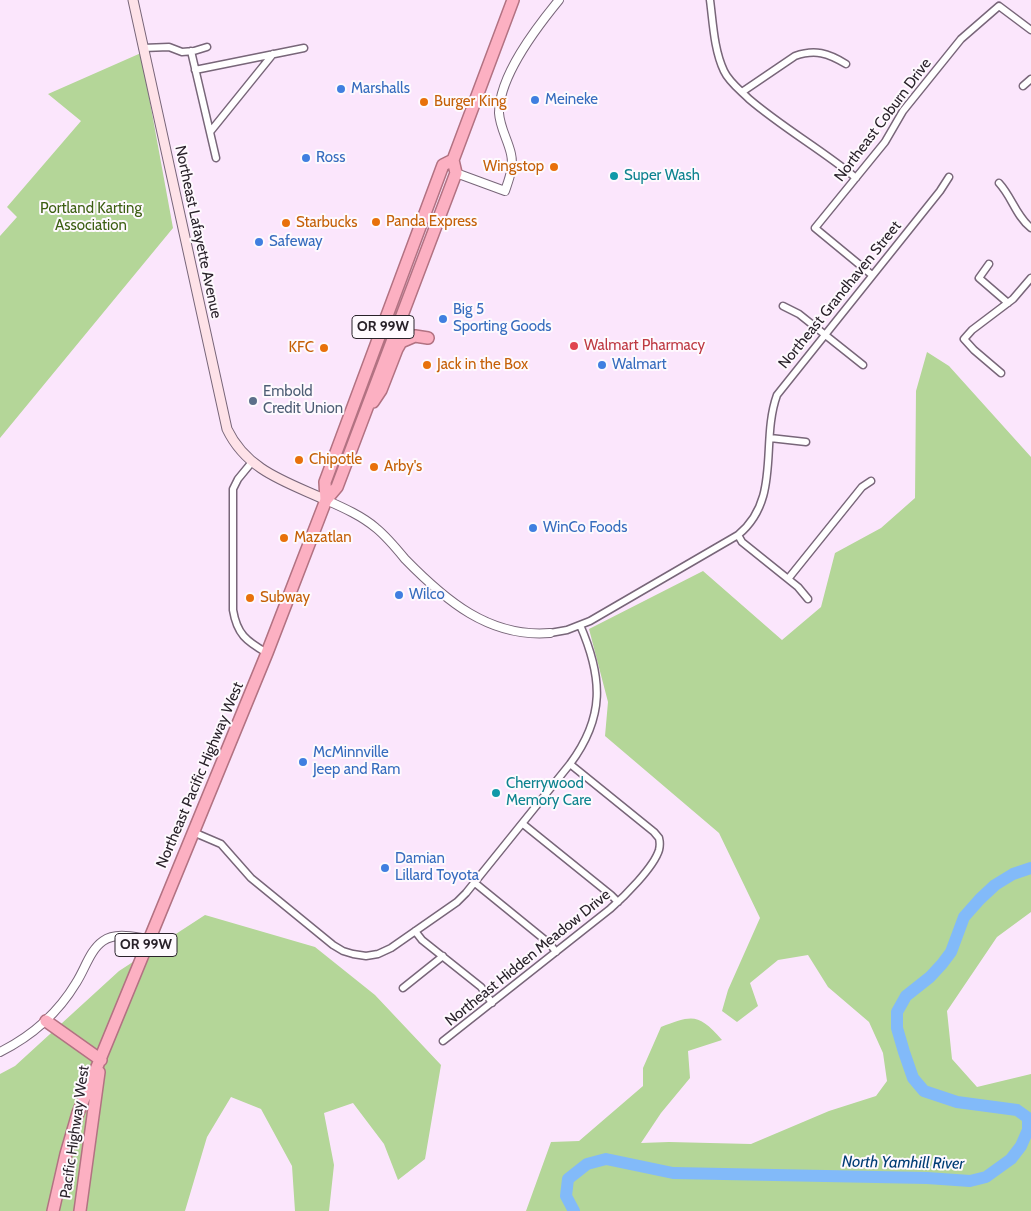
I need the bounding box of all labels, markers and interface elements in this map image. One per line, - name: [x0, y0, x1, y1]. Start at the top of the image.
- street label: Northeast Coburn Drive: [831, 55, 935, 185]
- place label: Marshalls: [351, 80, 410, 98]
- marker: Marshalls: [335, 83, 347, 95]
- place label: Meineke: [545, 91, 598, 109]
- place label: Burger King: [434, 93, 507, 111]
- marker: Meineke: [529, 94, 541, 106]
- marker: Burger King: [418, 96, 430, 108]
- street label: Northeast Lafayette Avenue: [171, 144, 225, 320]
- place label: Ross: [316, 149, 345, 167]
- marker: Ross: [300, 152, 312, 164]
- place label: Wingstop: [483, 158, 544, 176]
- marker: Wingstop: [548, 161, 560, 173]
- place label: Super Wash: [624, 167, 700, 185]
- marker: Super Wash: [608, 170, 620, 182]
- park label: Portland Karting Association: [40, 200, 142, 235]
- place label: Panda Express: [386, 213, 477, 231]
- place label: Starbucks: [296, 214, 357, 232]
- marker: Panda Express: [370, 216, 382, 228]
- marker: Starbucks: [280, 217, 292, 229]
- street label: Northeast Grandhaven Street: [775, 217, 905, 373]
- place label: Safeway: [269, 233, 323, 251]
- marker: Safeway: [253, 236, 265, 248]
- place label: Big 5 Sporting Goods: [453, 301, 552, 336]
- marker: Big 5 Sporting Goods: [437, 313, 449, 325]
- road number: OR 99W: [352, 316, 414, 338]
- place label: Walmart Pharmacy: [584, 337, 705, 355]
- place label: KFC: [289, 339, 314, 357]
- marker: Walmart Pharmacy: [568, 340, 580, 352]
- marker: KFC: [318, 342, 330, 354]
- place label: Jack in the Box: [437, 356, 528, 374]
- place label: Walmart: [612, 356, 666, 374]
- marker: Jack in the Box: [421, 359, 433, 371]
- marker: Walmart: [596, 359, 608, 371]
- place label: Embold Credit Union: [263, 383, 343, 418]
- marker: Embold Credit Union: [247, 395, 259, 407]
- place label: Chipotle: [309, 451, 362, 469]
- marker: Chipotle: [293, 454, 305, 466]
- place label: Arby's: [384, 458, 422, 476]
- marker: Arby's: [368, 461, 380, 473]
- place label: WinCo Foods: [543, 519, 627, 537]
- marker: WinCo Foods: [527, 522, 539, 534]
- place label: Mazatlan: [294, 529, 352, 547]
- marker: Mazatlan: [278, 532, 290, 544]
- place label: Wilco: [409, 586, 445, 604]
- place label: Subway: [260, 589, 310, 607]
- marker: Wilco: [393, 589, 405, 601]
- marker: Subway: [244, 592, 256, 604]
- street label: Northeast Pacific Highway West: [153, 679, 247, 871]
- place label: McMinnville Jeep and Ram: [313, 744, 400, 779]
- marker: McMinnville Jeep and Ram: [297, 756, 309, 768]
- place label: Cherrywood Memory Care: [506, 775, 591, 810]
- marker: Cherrywood Memory Care: [490, 787, 502, 799]
- place label: Damian Lillard Toyota: [395, 850, 479, 885]
- marker: Damian Lillard Toyota: [379, 862, 391, 874]
- street label: Northeast Hidden Meadow Drive: [442, 886, 614, 1030]
- road number: OR 99W: [115, 934, 177, 956]
- street label: Pacific Highway West: [57, 1064, 93, 1200]
- water label: North Yamhill River: [842, 1152, 964, 1174]

